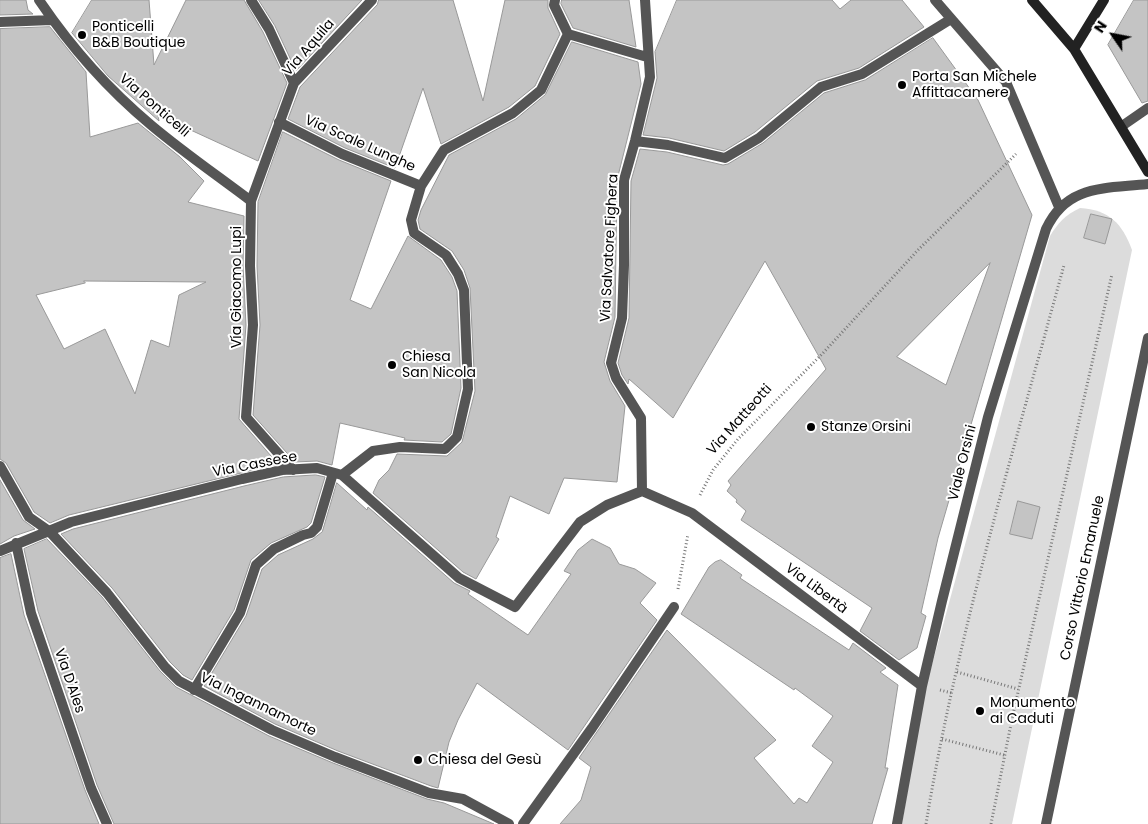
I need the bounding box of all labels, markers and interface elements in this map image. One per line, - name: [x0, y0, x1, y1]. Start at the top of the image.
- north arrow: [1088, 10, 1138, 60]
- street label: Via Aquila: [280, 16, 338, 80]
- text: N: [1089, 17, 1112, 37]
- place label: Ponticelli B&B Boutique: [92, 19, 185, 52]
- marker: Ponticelli B&B Boutique: [76, 29, 88, 41]
- place label: Porta San Michele Affittacamere: [912, 69, 1037, 102]
- street label: Via Ponticelli: [115, 71, 193, 141]
- marker: Porta San Michele Affittacamere: [896, 79, 908, 91]
- street label: Via Scale Lunghe: [302, 112, 418, 176]
- street label: Via Salvatore Fighera: [598, 173, 622, 323]
- street label: Vía Giacomo Lupi: [229, 226, 245, 348]
- place label: Chiesa San Nicola: [402, 349, 476, 382]
- marker: Chiesa San Nicola: [386, 359, 398, 371]
- street label: Via Matteotti: [704, 381, 776, 459]
- place label: Stanze Orsini: [821, 419, 911, 435]
- marker: Stanze Orsini: [805, 421, 817, 433]
- street label: Viale Orsini: [945, 423, 981, 503]
- street label: Via Cassese: [211, 449, 299, 481]
- street label: Corso Vittorio Emanuele: [1057, 494, 1109, 662]
- street label: Via Libertà: [782, 560, 850, 618]
- street label: Via D'Ales: [50, 647, 88, 715]
- street label: Via Ingannamorte: [197, 670, 319, 740]
- place label: Monumento ai Caduti: [990, 695, 1075, 728]
- marker: Monumento ai Caduti: [974, 705, 986, 717]
- place label: Chiesa del Gesù: [428, 752, 542, 768]
- marker: Chiesa del Gesù: [412, 754, 424, 766]

